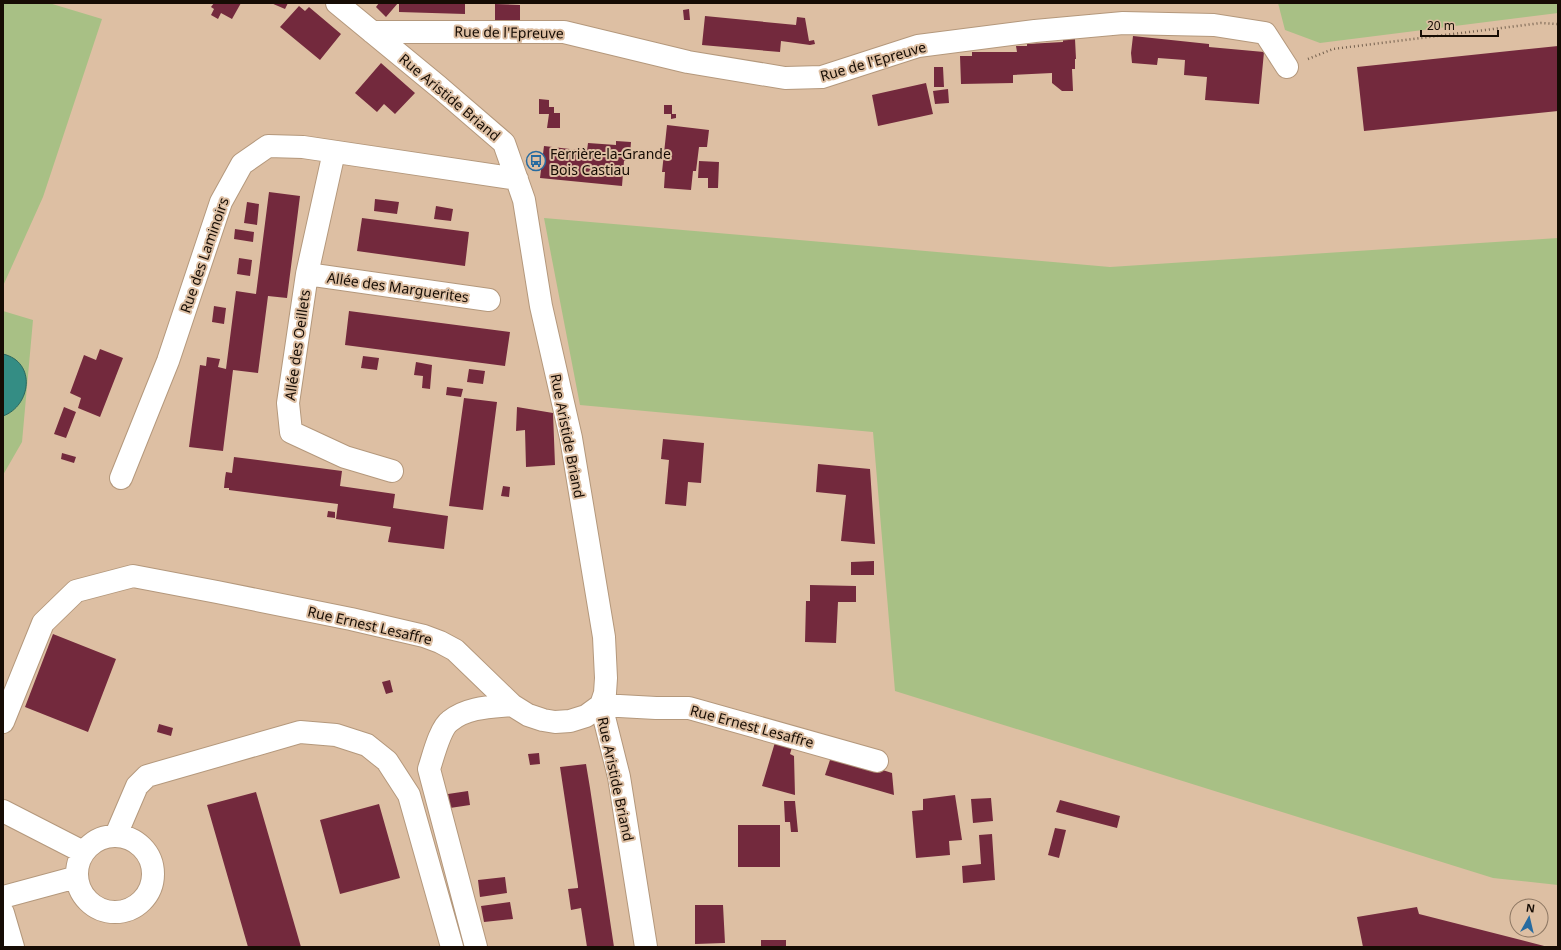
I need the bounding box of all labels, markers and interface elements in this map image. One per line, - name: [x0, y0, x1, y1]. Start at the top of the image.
- scale bar: [1421, 12, 1498, 38]
- text: 20 m: [1427, 17, 1455, 34]
- street label: Rue de l'Epreuve: [454, 22, 564, 42]
- street label: Rue de l'Epreuve: [818, 37, 928, 85]
- street label: Rue Aristide Briand: [395, 49, 505, 145]
- place label: Ferrière-la-Grande Bois Castiau: [550, 144, 671, 179]
- bus stop icon: Ferrière-la-Grande Bois Castiau: [525, 150, 547, 172]
- street label: Rue des Laminoirs: [175, 194, 233, 315]
- street label: Allée des Marguerites: [326, 268, 470, 306]
- street label: Allée des Oeillets: [280, 288, 314, 402]
- street label: Rue Aristide Briand: [547, 372, 589, 500]
- street label: Rue Ernest Lesaffre: [306, 601, 434, 649]
- street label: Rue Ernest Lesaffre: [688, 700, 816, 752]
- street label: Rue Aristide Briand: [594, 715, 638, 843]
- north arrow: [1509, 898, 1549, 938]
- text: N: [1525, 900, 1536, 916]

